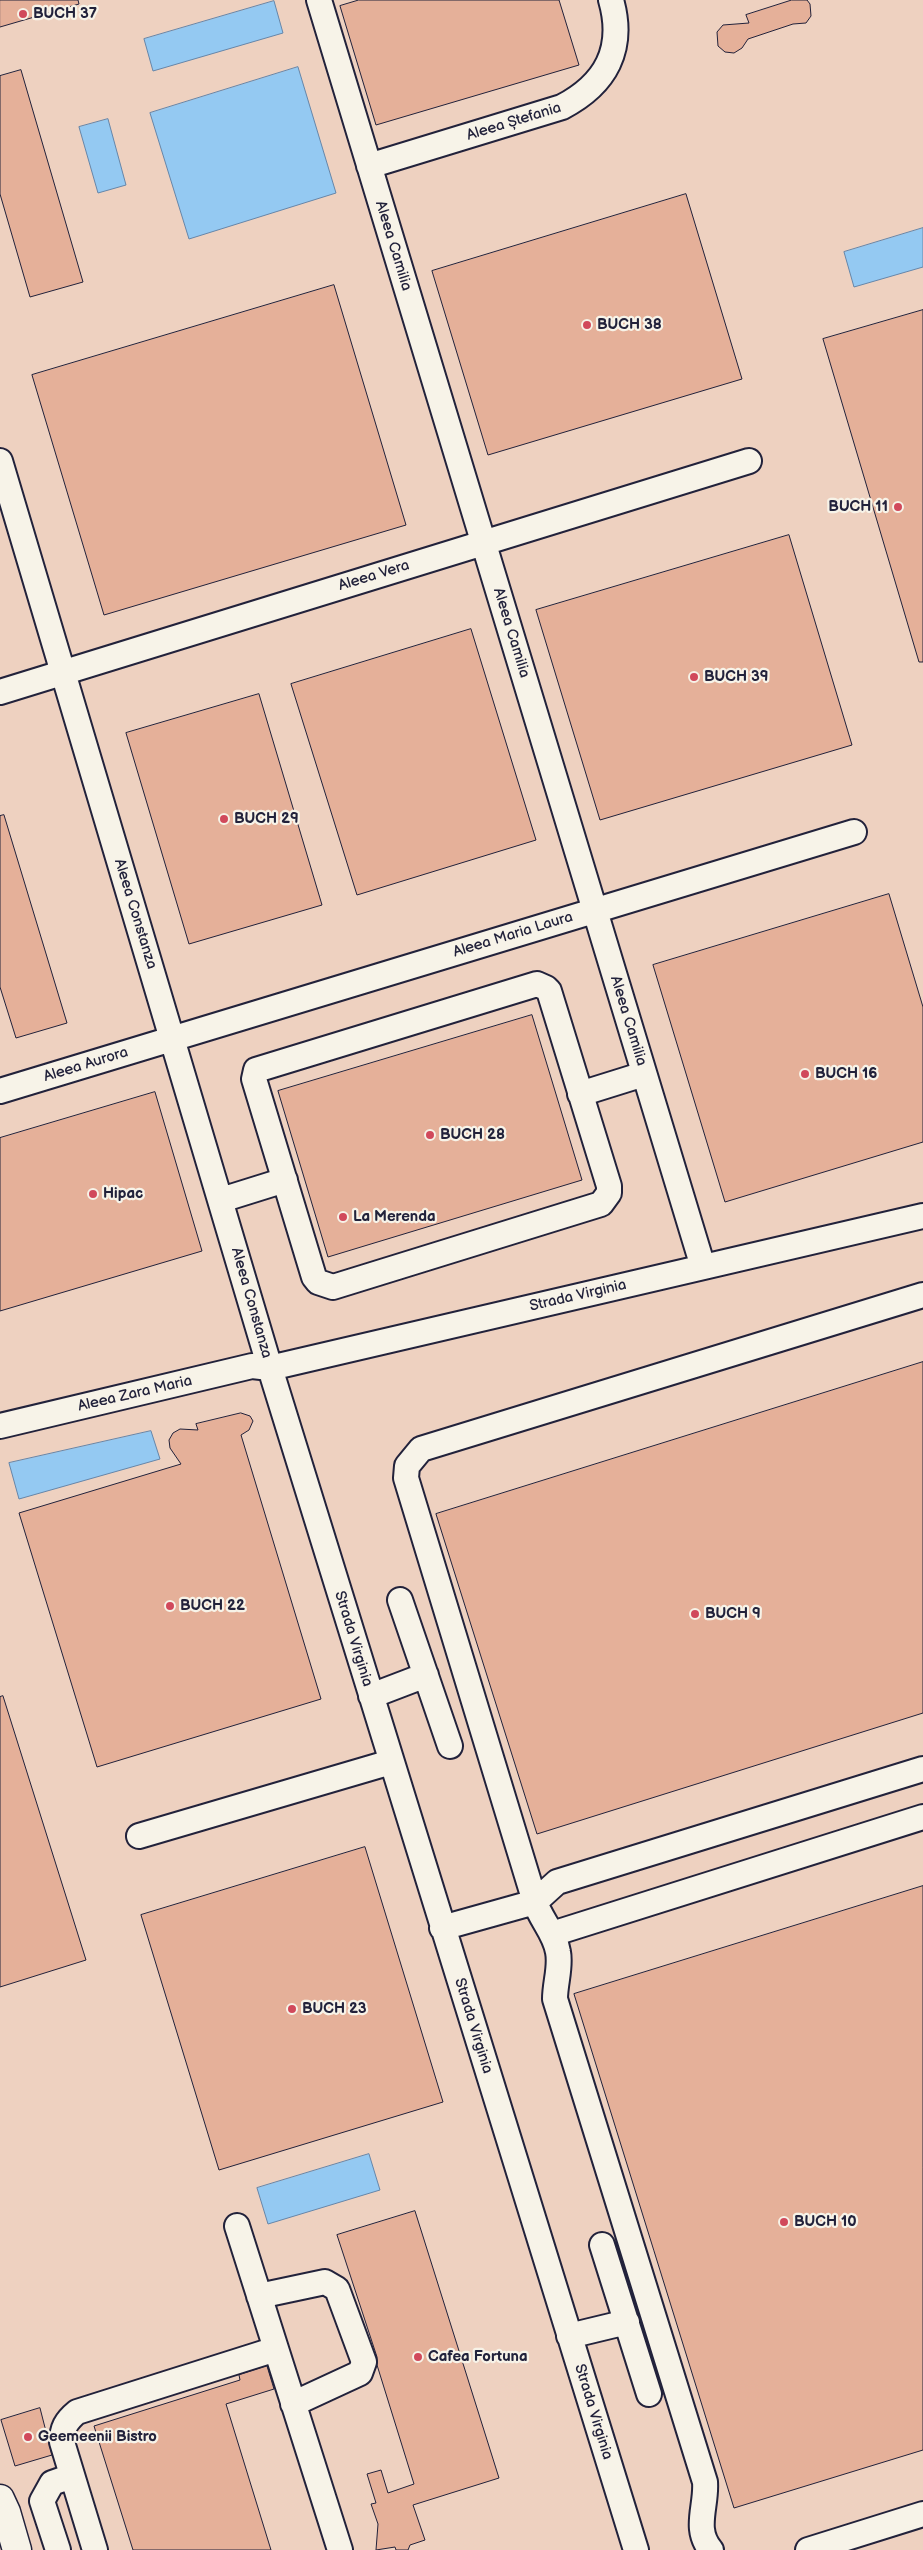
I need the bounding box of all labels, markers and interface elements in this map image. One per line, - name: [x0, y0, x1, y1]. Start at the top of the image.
- place label: BUCH 37: [33, 5, 97, 23]
- marker: BUCH 37: [17, 8, 29, 20]
- street label: Aleea Ștefania: [465, 99, 563, 145]
- street label: Aleea Camilia: [371, 199, 415, 293]
- place label: BUCH 38: [597, 316, 662, 334]
- marker: BUCH 38: [581, 319, 593, 331]
- place label: BUCH 11: [828, 498, 888, 516]
- marker: BUCH 11: [892, 501, 904, 513]
- street label: Aleea Vera: [336, 557, 412, 595]
- street label: Aleea Camilia: [489, 586, 533, 680]
- place label: BUCH 39: [704, 668, 769, 686]
- marker: BUCH 39: [688, 671, 700, 683]
- place label: BUCH 29: [234, 810, 299, 828]
- marker: BUCH 29: [218, 813, 230, 825]
- street label: Aleea Constanza: [110, 857, 160, 971]
- street label: Aleea Maria Laura: [451, 908, 575, 962]
- street label: Aleea Camilia: [606, 974, 650, 1068]
- street label: Aleea Aurora: [42, 1044, 130, 1086]
- place label: BUCH 16: [815, 1065, 877, 1083]
- marker: BUCH 16: [799, 1068, 811, 1080]
- place label: BUCH 28: [440, 1126, 505, 1144]
- marker: BUCH 28: [424, 1129, 436, 1141]
- place label: Hipac: [103, 1185, 143, 1203]
- marker: Hipac: [87, 1188, 99, 1200]
- place label: La Merenda: [353, 1208, 436, 1226]
- marker: La Merenda: [337, 1211, 349, 1223]
- street label: Aleea Constanza: [227, 1246, 275, 1360]
- street label: Strada Virginia: [528, 1276, 628, 1316]
- street label: Aleea Zara Maria: [76, 1372, 194, 1416]
- street label: Strada Virginia: [330, 1589, 376, 1689]
- place label: BUCH 22: [180, 1597, 245, 1615]
- marker: BUCH 22: [164, 1600, 176, 1612]
- place label: BUCH 9: [705, 1605, 761, 1623]
- marker: BUCH 9: [689, 1608, 701, 1620]
- street label: Strada Virginia: [450, 1976, 496, 2076]
- place label: BUCH 23: [302, 2000, 366, 2018]
- marker: BUCH 23: [286, 2003, 298, 2015]
- place label: BUCH 10: [794, 2213, 857, 2231]
- marker: BUCH 10: [778, 2216, 790, 2228]
- place label: Cafea Fortuna: [428, 2348, 528, 2366]
- marker: Cafea Fortuna: [412, 2351, 424, 2363]
- street label: Strada Virginia: [570, 2362, 616, 2462]
- place label: Geemeenii Bistro: [38, 2428, 157, 2446]
- marker: Geemeenii Bistro: [22, 2431, 34, 2443]

